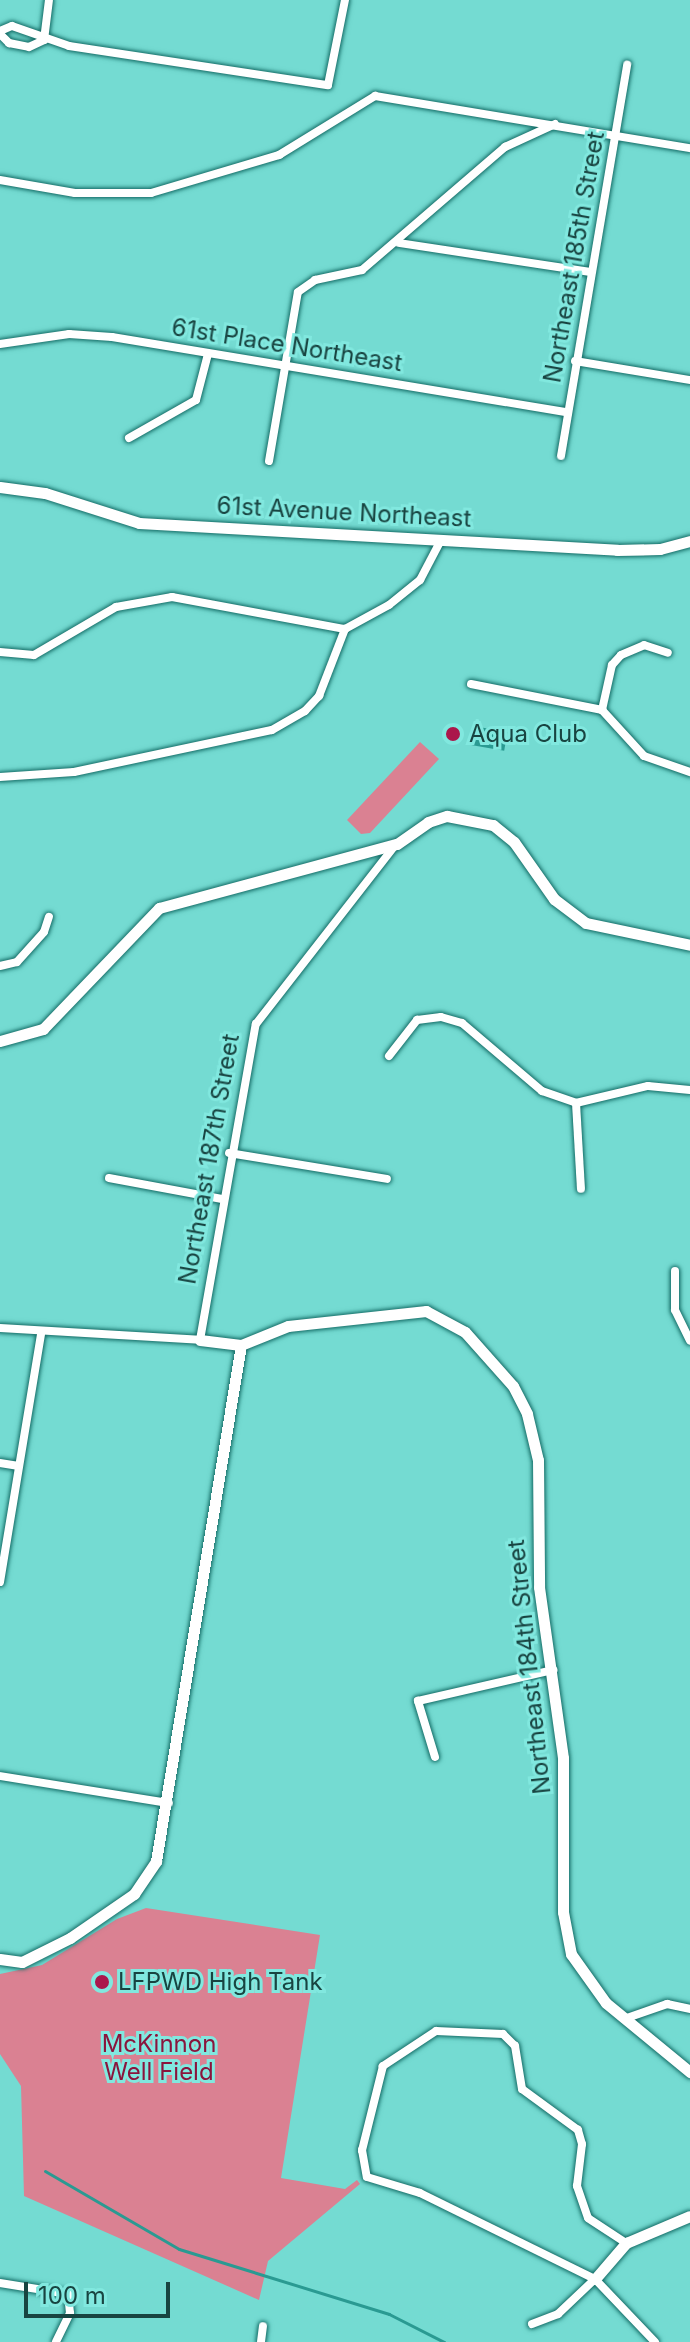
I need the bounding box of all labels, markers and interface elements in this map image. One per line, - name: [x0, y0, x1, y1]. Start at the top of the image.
- street label: Northeast 185th Street: [538, 129, 610, 385]
- street label: 61st Place Northeast: [170, 313, 404, 377]
- street label: 61st Avenue Northeast: [216, 491, 472, 533]
- place label: Aqua Club: [469, 720, 587, 748]
- marker: Aqua Club: [444, 725, 462, 743]
- street label: Northeast 187th Street: [173, 1032, 245, 1286]
- street label: Northeast 184th Street: [501, 1538, 557, 1796]
- place label: LFPWD High Tank: [118, 1968, 323, 1996]
- marker: LFPWD High Tank: [93, 1973, 111, 1991]
- park label: McKinnon Well Field: [102, 2030, 216, 2086]
- scale bar: [28, 2266, 174, 2316]
- text: 100 m: [38, 2281, 106, 2310]

